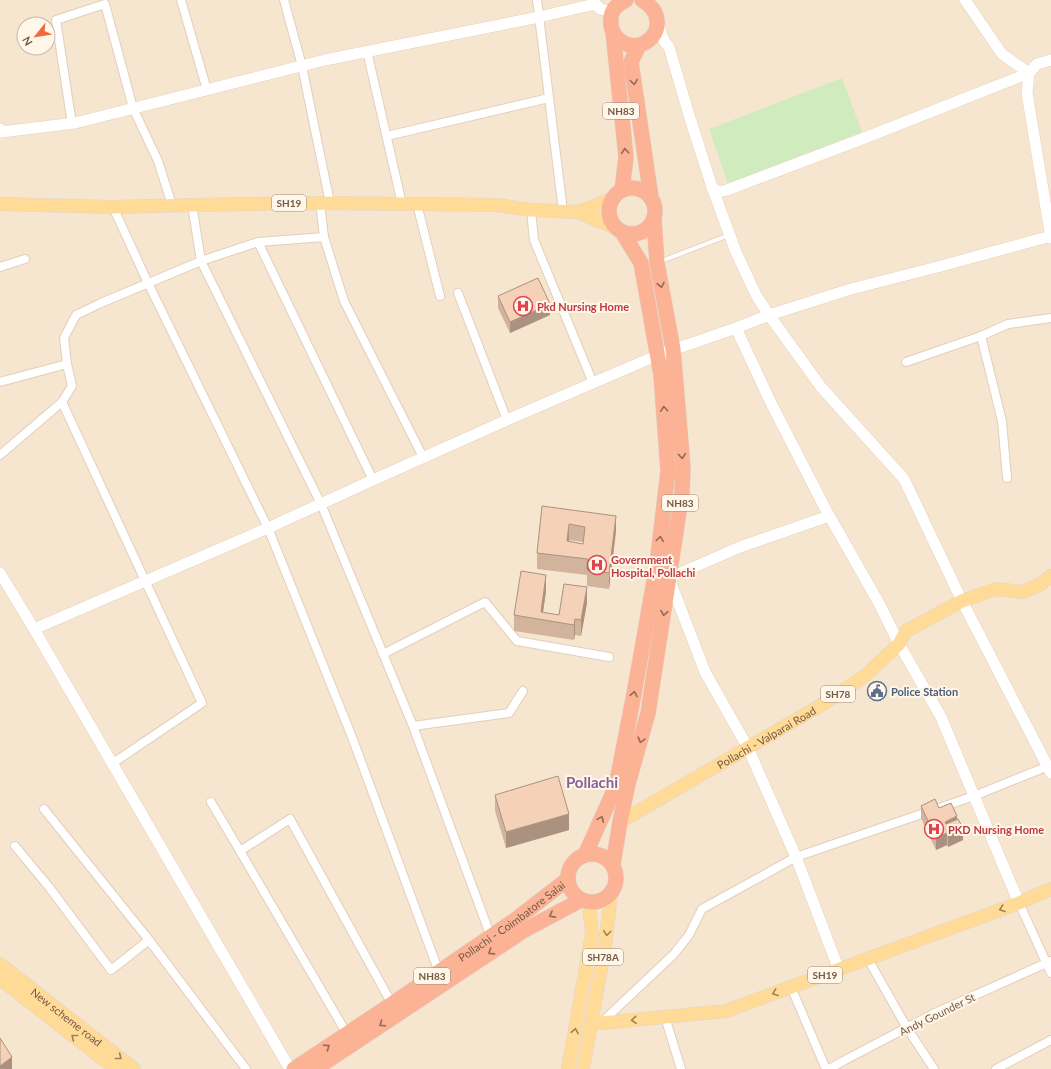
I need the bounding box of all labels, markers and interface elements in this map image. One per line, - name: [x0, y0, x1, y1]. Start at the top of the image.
- north arrow: [16, 16, 56, 56]
- text: N: [19, 34, 35, 48]
- one-way arrow: [629, 79, 638, 85]
- road number: NH83: [603, 103, 639, 119]
- one-way arrow: [621, 148, 630, 154]
- road number: SH19: [272, 195, 306, 211]
- one-way arrow: [657, 282, 665, 289]
- hospital icon: Pkd Nursing Home: [512, 295, 534, 317]
- place label: Pkd Nursing Home: [537, 300, 629, 313]
- one-way arrow: [659, 406, 668, 412]
- one-way arrow: [678, 453, 687, 459]
- road number: NH83: [662, 495, 698, 511]
- one-way arrow: [655, 536, 664, 542]
- place label: Government Hospital, Pollachi: [611, 553, 696, 579]
- hospital icon: Government Hospital, Pollachi: [586, 554, 608, 576]
- one-way arrow: [660, 609, 669, 616]
- public building icon: Police Station: [866, 680, 888, 702]
- place label: Police Station: [891, 685, 958, 698]
- road number: SH78: [821, 686, 855, 702]
- one-way arrow: [629, 691, 637, 697]
- street label: Pollachi - Valparai Road: [714, 703, 818, 771]
- one-way arrow: [637, 737, 646, 744]
- district label: Pollachi: [566, 773, 618, 791]
- one-way arrow: [596, 816, 604, 824]
- hospital icon: PKD Nursing Home: [923, 818, 945, 840]
- place label: PKD Nursing Home: [948, 823, 1044, 836]
- street label: Pollachi - Coimbatore Salai: [455, 877, 567, 964]
- one-way arrow: [998, 905, 1005, 913]
- one-way arrow: [549, 911, 556, 918]
- one-way arrow: [602, 930, 611, 936]
- one-way arrow: [488, 947, 495, 955]
- road number: SH78A: [583, 949, 623, 965]
- road number: SH19: [808, 967, 842, 983]
- road number: NH83: [414, 968, 450, 984]
- street label: New scheme road: [29, 985, 105, 1048]
- one-way arrow: [771, 988, 778, 997]
- street label: Andy Gounder St: [897, 990, 977, 1038]
- one-way arrow: [631, 1015, 637, 1024]
- one-way arrow: [380, 1019, 387, 1026]
- one-way arrow: [571, 1028, 579, 1034]
- one-way arrow: [72, 1034, 79, 1041]
- one-way arrow: [322, 1045, 329, 1052]
- one-way arrow: [115, 1052, 122, 1059]

